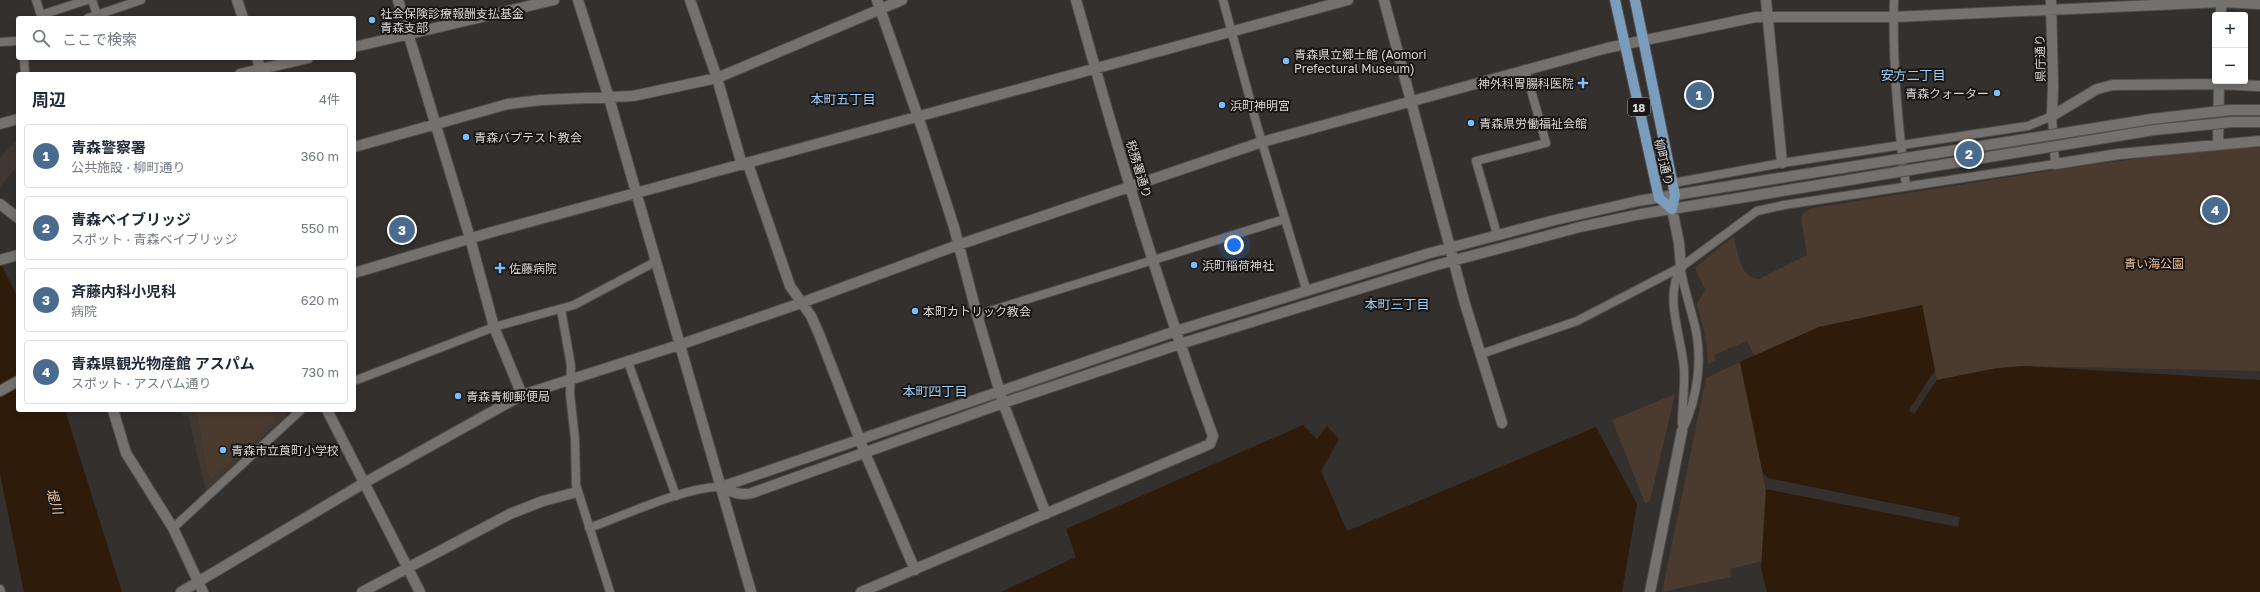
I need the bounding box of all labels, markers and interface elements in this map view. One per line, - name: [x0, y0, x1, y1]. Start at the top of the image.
- place label: 社会保険診療報酬支払基金 青森支部: [380, 6, 524, 35]
- map controls: [2212, 12, 2248, 84]
- button: +: [2212, 12, 2248, 48]
- marker: 社会保険診療報酬支払基金 青森支部: [367, 15, 377, 25]
- search box: [16, 16, 356, 60]
- icon: search: [30, 27, 52, 49]
- text: ここで検索: [62, 30, 137, 48]
- street label: 県庁通り: [2032, 34, 2048, 82]
- place label: 青森県立郷土館 (Aomori Prefectural Museum): [1294, 47, 1426, 76]
- button: −: [2212, 48, 2248, 84]
- marker: 青森県立郷土館 (Aomori Prefectural Museum): [1281, 56, 1291, 66]
- district label: 安方二丁目: [1880, 67, 1946, 83]
- place label: 神外科胃腸科医院: [1478, 76, 1574, 91]
- marker: 神外科胃腸科医院: [1577, 77, 1589, 89]
- pin: 1: [1686, 80, 1712, 110]
- place label: 青森クォーター: [1905, 86, 1989, 101]
- marker: 青森クォーター: [1992, 88, 2002, 98]
- text: 周辺: [32, 89, 66, 110]
- text: 4件: [319, 91, 340, 107]
- district label: 本町五丁目: [810, 91, 876, 107]
- place label: 浜町神明宮: [1230, 98, 1290, 113]
- road number: 18: [1628, 98, 1650, 116]
- marker: 浜町神明宮: [1217, 100, 1227, 110]
- place label: 青森県労働福祉会館: [1479, 116, 1587, 131]
- marker: 青森県労働福祉会館: [1466, 118, 1476, 128]
- place label: 青森バプテスト教会: [474, 130, 582, 145]
- marker: 青森バプテスト教会: [461, 132, 471, 142]
- street label: 柳町通り: [1651, 137, 1677, 187]
- text: 青森警察署: [71, 138, 146, 156]
- street label: 税務署通り: [1123, 138, 1155, 200]
- pin: 2: [1956, 139, 1982, 169]
- text: 1: [43, 148, 49, 164]
- text: 360 m: [301, 148, 339, 164]
- text: 公共施設 · 柳町通り: [71, 159, 185, 175]
- pin: 4: [2202, 195, 2228, 225]
- text: 青森ベイブリッジ: [71, 210, 191, 228]
- pin: 3: [389, 215, 415, 245]
- text: 2: [42, 220, 50, 236]
- text: 550 m: [301, 220, 339, 236]
- text: スポット · 青森ベイブリッジ: [71, 231, 237, 247]
- your location: [1224, 235, 1244, 255]
- park label: 青い海公園: [2124, 256, 2184, 271]
- place label: 浜町稲荷神社: [1202, 258, 1274, 273]
- marker: 浜町稲荷神社: [1189, 260, 1199, 270]
- place label: 佐藤病院: [509, 261, 557, 276]
- marker: 佐藤病院: [494, 262, 506, 274]
- text: 斉藤内科小児科: [71, 282, 176, 300]
- text: 3: [42, 292, 50, 308]
- text: 620 m: [301, 292, 339, 308]
- district label: 本町三丁目: [1364, 296, 1430, 312]
- text: 病院: [71, 303, 97, 319]
- place label: 本町カトリック教会: [923, 304, 1031, 319]
- marker: 本町カトリック教会: [910, 306, 920, 316]
- text: 青森県観光物産館 アスパム: [71, 354, 255, 372]
- text: 4: [42, 364, 50, 380]
- text: 730 m: [302, 364, 339, 380]
- text: スポット · アスパム通り: [71, 375, 211, 391]
- district label: 本町四丁目: [902, 383, 968, 399]
- place label: 青森青柳郵便局: [466, 389, 550, 404]
- marker: 青森青柳郵便局: [453, 391, 463, 401]
- place label: 青森市立莨町小学校: [231, 443, 339, 458]
- marker: 青森市立莨町小学校: [218, 445, 228, 455]
- water label: 堤川: [44, 486, 67, 518]

